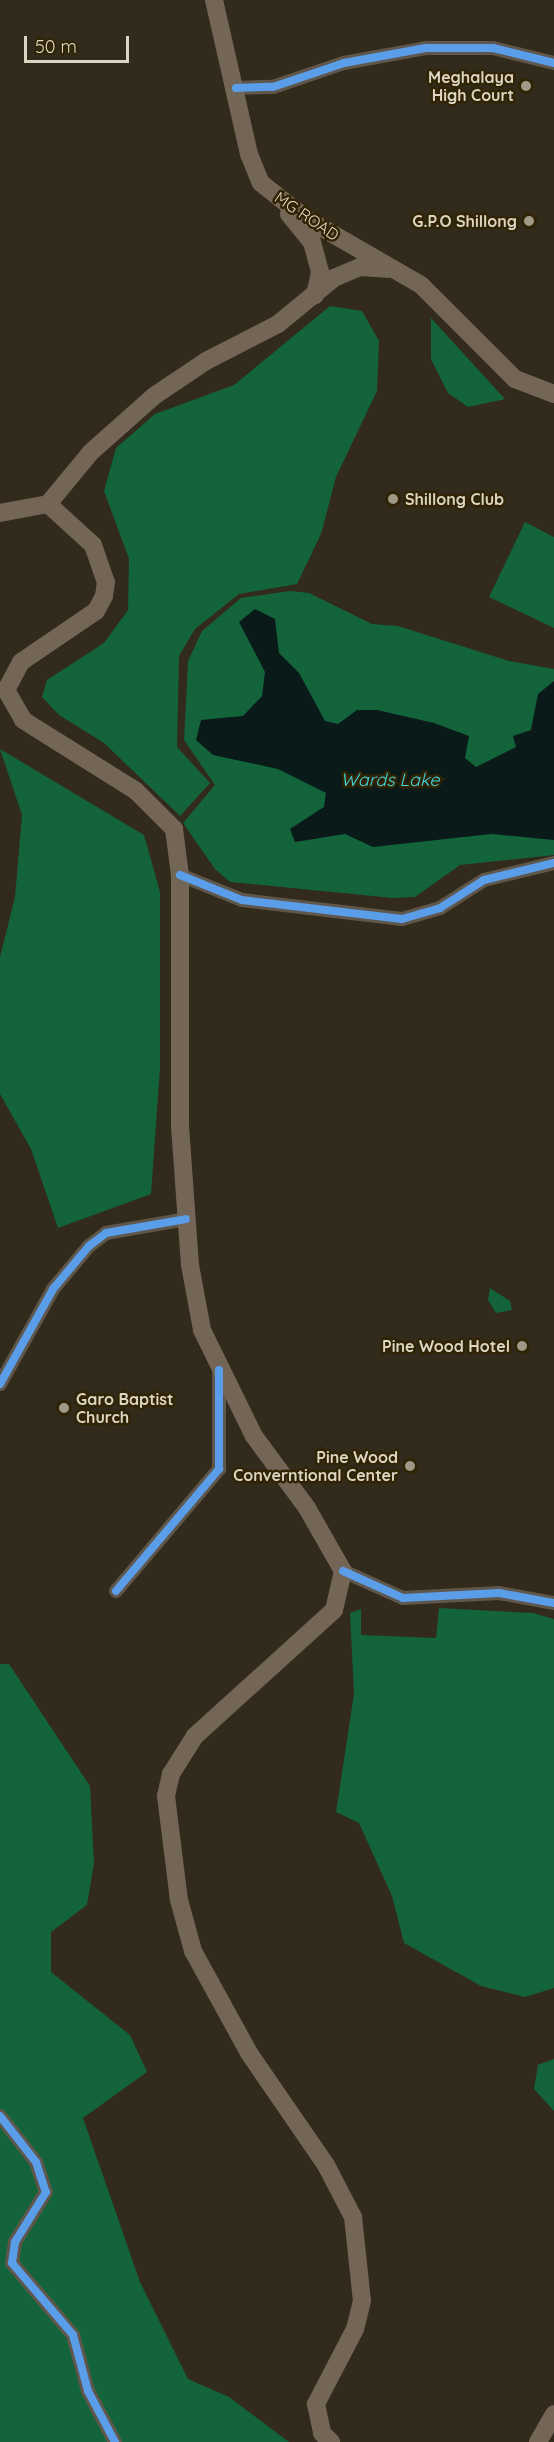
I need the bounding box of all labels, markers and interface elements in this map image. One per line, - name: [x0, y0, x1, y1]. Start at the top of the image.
- scale bar: [27, 24, 132, 62]
- text: 50 m: [35, 35, 77, 58]
- place label: Meghalaya High Court: [428, 67, 514, 105]
- marker: Meghalaya High Court: [519, 79, 533, 93]
- street label: MG ROAD: [271, 188, 343, 244]
- place label: G.P.O Shillong: [412, 211, 517, 231]
- marker: G.P.O Shillong: [522, 214, 536, 228]
- place label: Shillong Club: [405, 489, 504, 509]
- marker: Shillong Club: [386, 492, 400, 506]
- water label: Wards Lake: [341, 769, 439, 791]
- place label: Pine Wood Hotel: [382, 1336, 510, 1356]
- marker: Pine Wood Hotel: [515, 1339, 529, 1353]
- place label: Garo Baptist Church: [76, 1389, 174, 1427]
- marker: Garo Baptist Church: [57, 1401, 71, 1415]
- place label: Pine Wood Converntional Center: [233, 1447, 398, 1485]
- marker: Pine Wood Converntional Center: [403, 1459, 417, 1473]

